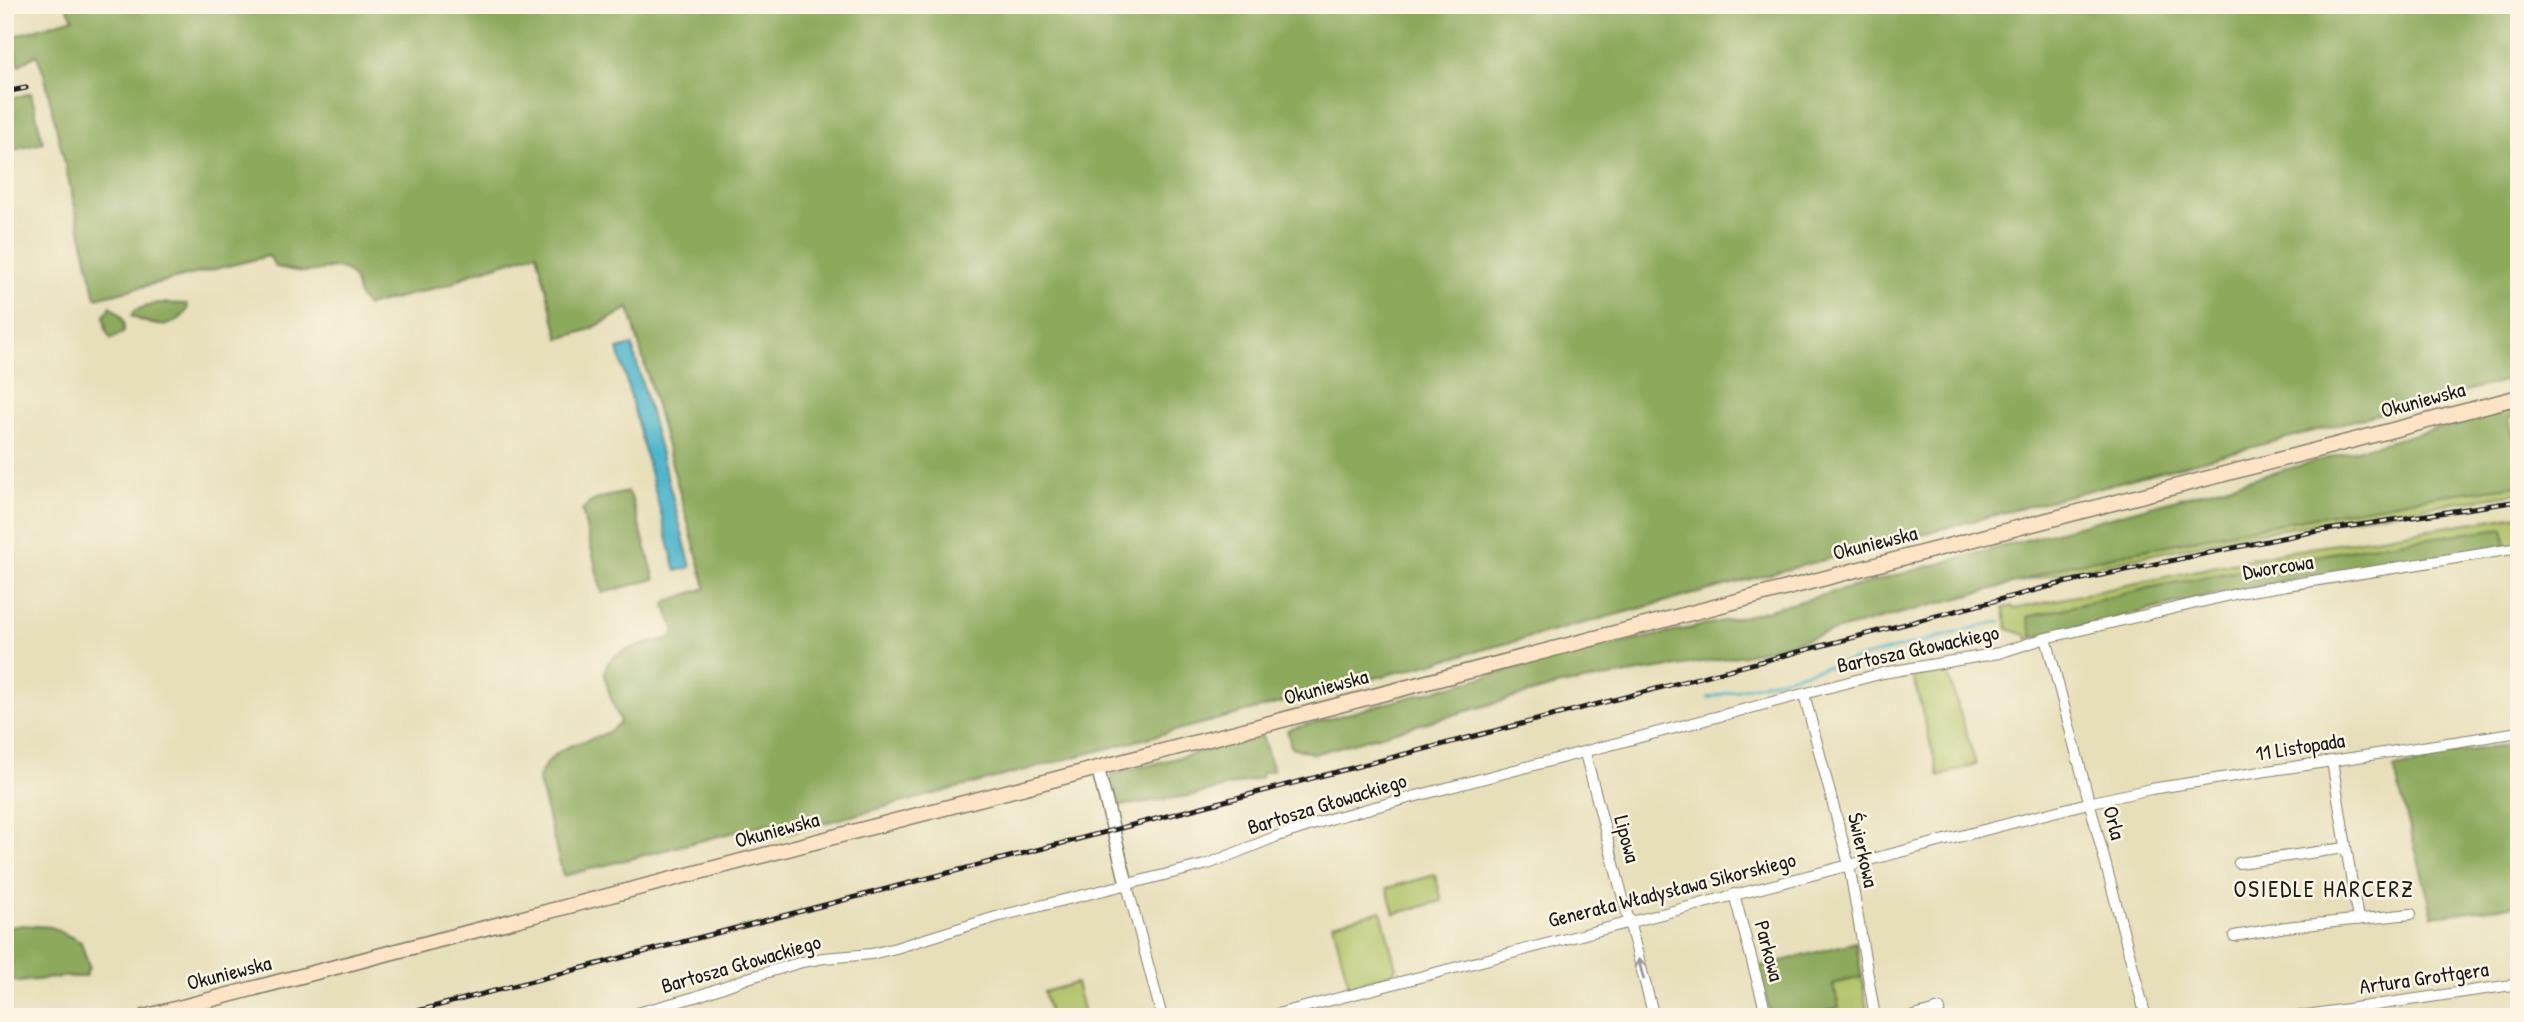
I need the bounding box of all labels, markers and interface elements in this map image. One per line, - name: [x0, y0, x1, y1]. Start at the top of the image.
- street label: Okuniewska: [2378, 374, 2468, 425]
- street label: Okuniewska: [1830, 518, 1920, 567]
- street label: Dworcowa: [2241, 547, 2315, 586]
- street label: Bartosza Głowackiego: [1834, 617, 2002, 680]
- street label: Okuniewska: [1281, 661, 1371, 712]
- street label: 11 Listopada: [2253, 725, 2347, 768]
- street label: Bartosza Głowackiego: [1244, 766, 1410, 842]
- street label: Orla: [2096, 803, 2133, 843]
- street label: Okuniewska: [732, 804, 822, 855]
- street label: Świerkowa: [1841, 810, 1886, 890]
- street label: Lipowa: [1607, 812, 1648, 866]
- street label: Generała Władysława Sikorskiego: [1545, 845, 1799, 934]
- district label: OSIEDLE HARCERZ: [2233, 873, 2415, 904]
- street label: Parkowa: [1748, 917, 1791, 984]
- street label: Bartosza Głowackiego: [658, 927, 824, 1000]
- street label: Okuniewska: [184, 948, 274, 997]
- street label: Artura Grottgera: [2357, 954, 2490, 1001]
- one-way arrow: [1634, 958, 1647, 980]

